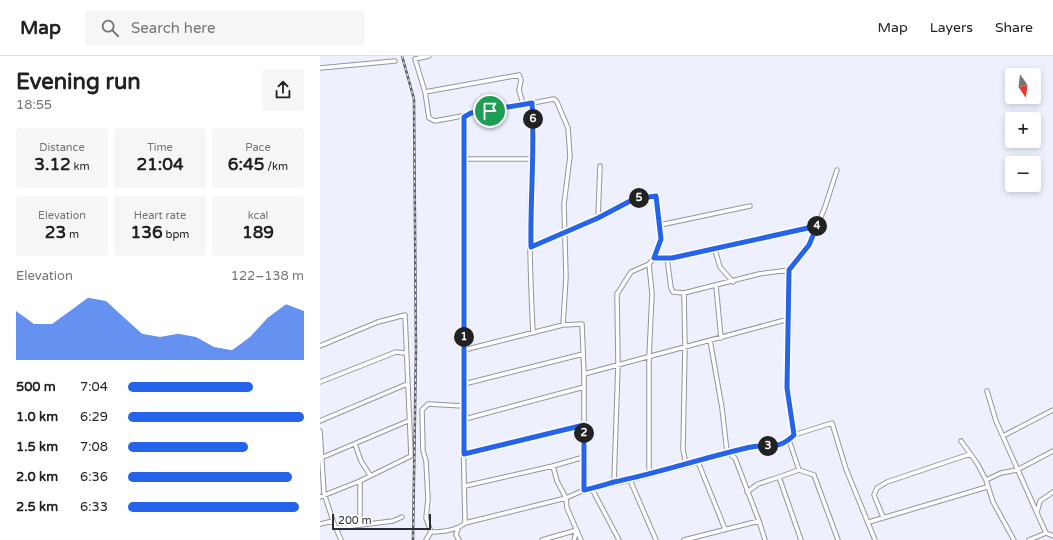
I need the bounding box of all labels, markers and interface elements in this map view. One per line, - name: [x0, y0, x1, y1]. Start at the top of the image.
- search box: [85, 10, 365, 46]
- text: Map: [20, 17, 61, 39]
- icon: search: [99, 17, 121, 39]
- text: Search here: [131, 19, 215, 37]
- text: Map: [878, 19, 908, 36]
- text: Layers: [930, 19, 973, 36]
- text: Share: [995, 19, 1033, 36]
- north arrow: [1005, 68, 1041, 104]
- map controls: [1005, 68, 1041, 192]
- text: Evening run: [16, 69, 141, 95]
- button: share: [262, 69, 304, 111]
- pin: [473, 94, 507, 128]
- text: 18:55: [16, 97, 52, 113]
- icon: arrive: [479, 100, 501, 122]
- pin: 6: [523, 109, 543, 129]
- text: 6: [530, 112, 536, 125]
- button: +: [1005, 112, 1041, 148]
- text: Distance: [39, 141, 85, 154]
- text: Time: [147, 141, 173, 154]
- text: Pace: [245, 141, 271, 154]
- text: 3.12: [34, 154, 71, 175]
- text: 21:04: [136, 154, 184, 175]
- text: 6:45: [228, 154, 264, 175]
- button: −: [1005, 156, 1041, 192]
- text: km: [71, 160, 90, 173]
- text: /km: [264, 160, 288, 173]
- pin: 5: [629, 188, 649, 208]
- text: 5: [636, 191, 642, 204]
- text: Elevation: [38, 209, 86, 222]
- text: Heart rate: [134, 209, 186, 222]
- text: kcal: [248, 209, 268, 222]
- pin: 4: [807, 216, 827, 236]
- text: 4: [814, 219, 820, 232]
- text: 23: [45, 222, 66, 243]
- text: 136: [131, 222, 163, 243]
- text: 189: [242, 222, 274, 243]
- text: m: [66, 228, 79, 241]
- text: bpm: [163, 228, 189, 241]
- text: Elevation: [16, 268, 73, 284]
- text: 122–138 m: [231, 268, 304, 284]
- pin: 1: [454, 327, 474, 347]
- text: 1: [461, 330, 467, 343]
- text: 500 m: [16, 379, 56, 395]
- text: 7:04: [80, 379, 108, 395]
- text: 1.0 km: [16, 409, 58, 425]
- text: 6:29: [80, 409, 108, 425]
- pin: 2: [574, 423, 594, 443]
- text: 2: [581, 426, 587, 439]
- pin: 3: [758, 436, 778, 456]
- text: 1.5 km: [16, 439, 58, 455]
- text: 7:08: [80, 439, 108, 455]
- text: 3: [765, 439, 771, 452]
- text: 2.0 km: [16, 469, 58, 485]
- text: 6:36: [80, 469, 108, 485]
- text: 2.5 km: [16, 499, 58, 515]
- text: 6:33: [80, 499, 108, 515]
- scale bar: [332, 512, 431, 531]
- text: 200 m: [338, 514, 372, 527]

